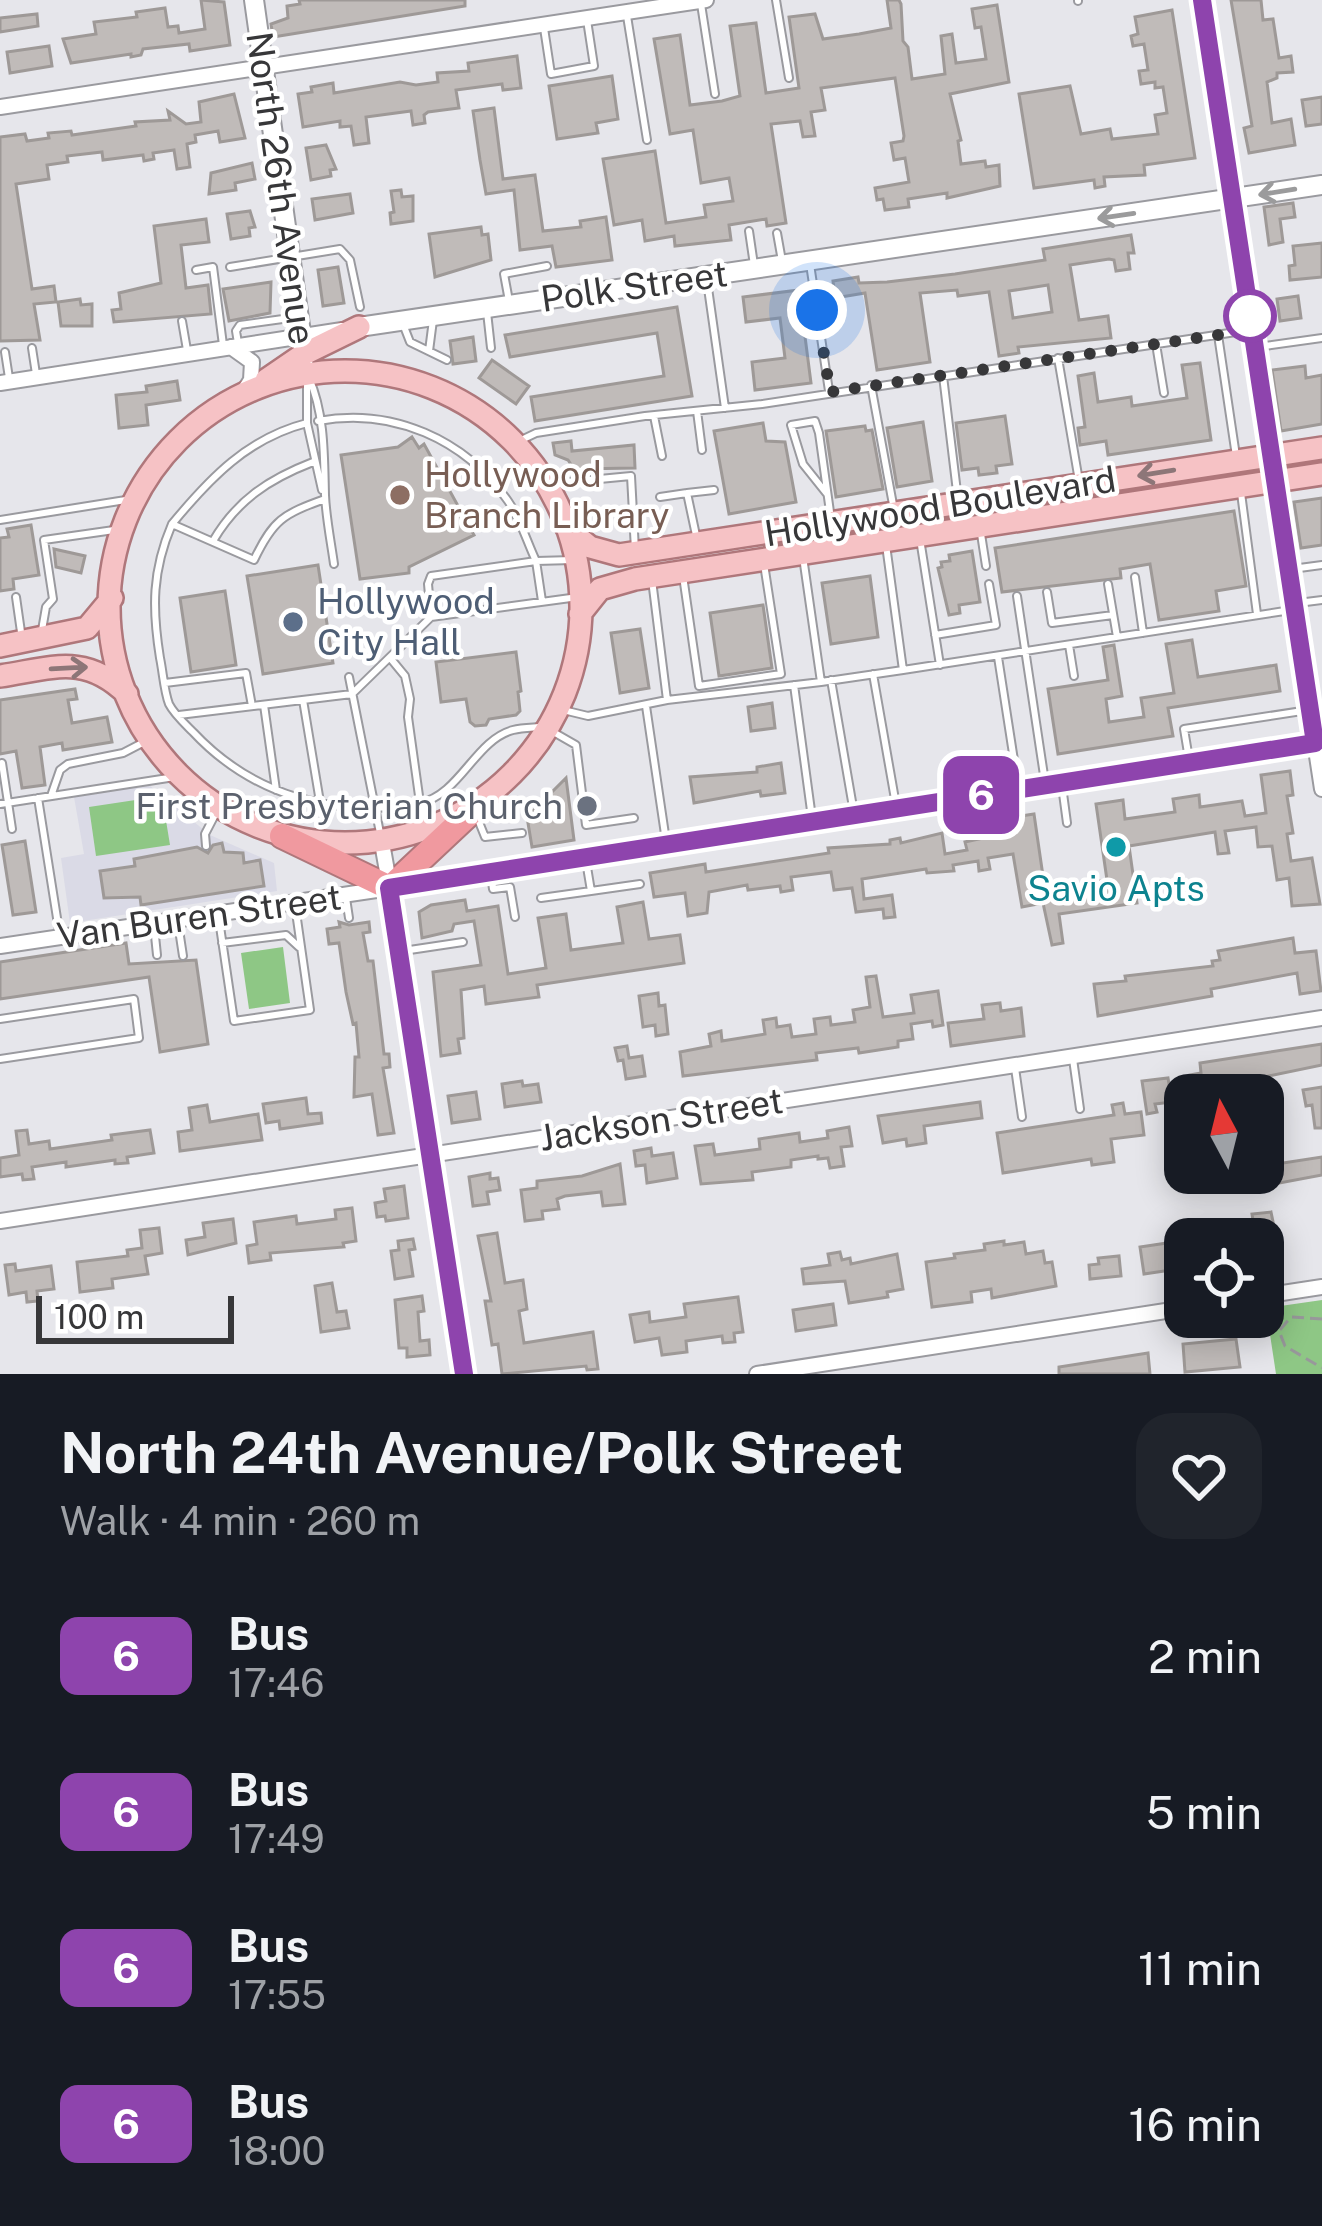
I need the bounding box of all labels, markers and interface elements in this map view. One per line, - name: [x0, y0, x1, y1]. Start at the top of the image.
- street label: North 26th Avenue: [238, 29, 324, 347]
- one-way arrow: [1258, 181, 1297, 204]
- one-way arrow: [1097, 205, 1136, 228]
- street label: Polk Street: [538, 252, 730, 320]
- your location: [787, 280, 847, 340]
- unlabelled marker: [1225, 291, 1275, 341]
- place label: Hollywood Branch Library: [424, 453, 670, 536]
- street label: Hollywood Boulevard: [761, 457, 1119, 555]
- one-way arrow: [1137, 462, 1176, 485]
- marker: Hollywood Branch Library: [387, 482, 413, 508]
- place label: Hollywood City Hall: [317, 580, 495, 663]
- marker: Hollywood City Hall: [280, 609, 306, 635]
- one-way arrow: [48, 656, 87, 679]
- line badge: 6: [942, 756, 1020, 834]
- text: 6: [967, 770, 995, 819]
- place label: First Presbyterian Church: [135, 785, 563, 827]
- marker: First Presbyterian Church: [574, 793, 600, 819]
- marker: Savio Apts: [1103, 834, 1129, 860]
- place label: Savio Apts: [1027, 867, 1205, 909]
- street label: Van Buren Street: [54, 875, 344, 957]
- north arrow: [1164, 1074, 1284, 1194]
- map controls: [1164, 1074, 1284, 1338]
- street label: Jackson Street: [536, 1079, 786, 1159]
- button: locate: [1164, 1218, 1284, 1338]
- scale bar: [36, 1290, 234, 1343]
- text: 100 m: [54, 1298, 144, 1336]
- button: heart: [1136, 1413, 1262, 1539]
- text: North 24th Avenue/Polk Street: [60, 1419, 903, 1486]
- text: Walk · 4 min · 260 m: [60, 1498, 420, 1544]
- text: Bus: [228, 1607, 309, 1660]
- text: 2 min: [1148, 1630, 1262, 1683]
- text: 6: [112, 1631, 140, 1680]
- text: 17:46: [228, 1660, 325, 1706]
- text: Bus: [228, 1763, 309, 1816]
- text: 5 min: [1146, 1786, 1262, 1839]
- text: 6: [112, 1787, 140, 1836]
- text: 17:49: [228, 1816, 325, 1862]
- text: Bus: [228, 1919, 309, 1972]
- text: 11 min: [1138, 1942, 1262, 1995]
- text: 6: [112, 1943, 140, 1992]
- text: 17:55: [228, 1972, 326, 2018]
- text: Bus: [228, 2075, 309, 2128]
- text: 16 min: [1128, 2098, 1262, 2151]
- text: 6: [112, 2099, 140, 2148]
- text: 18:00: [228, 2128, 325, 2174]

